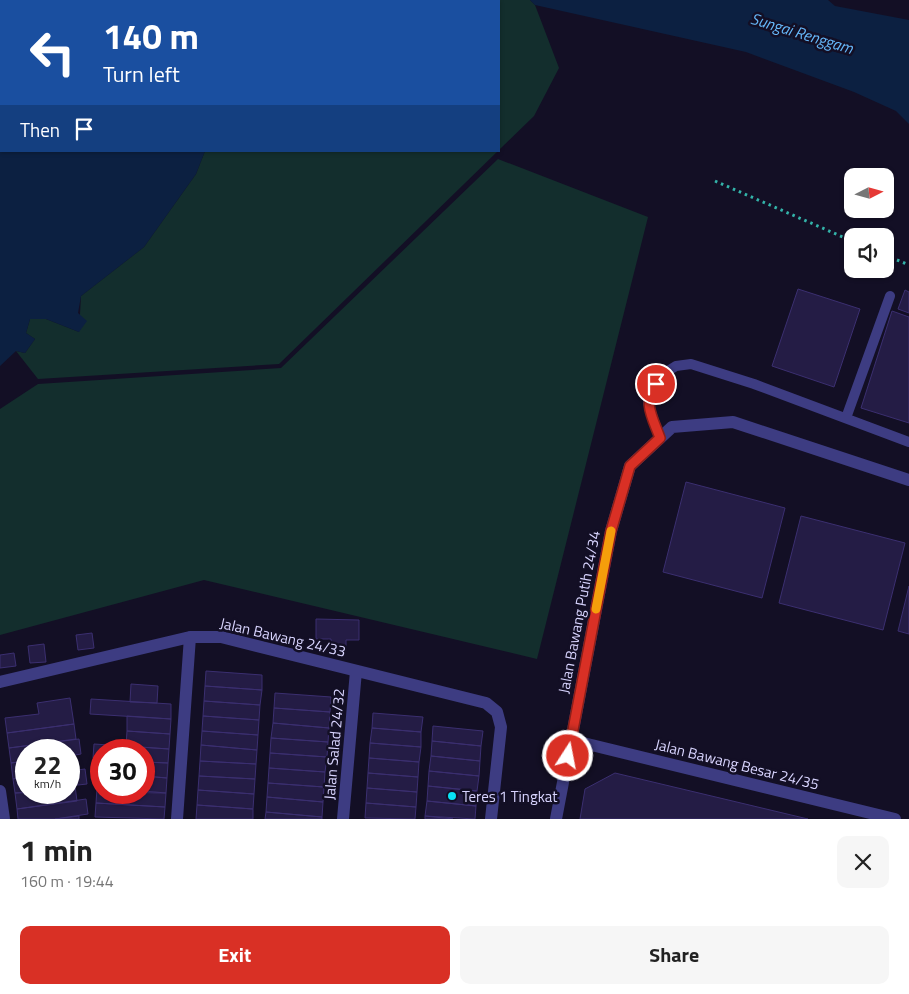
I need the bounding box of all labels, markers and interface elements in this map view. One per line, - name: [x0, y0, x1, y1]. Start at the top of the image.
- water label: Sungai Renggam: [748, 6, 857, 60]
- text: 140 m: [103, 9, 199, 63]
- icon: left: [20, 20, 85, 85]
- text: Turn left: [103, 57, 180, 91]
- text: Then: [20, 115, 60, 144]
- icon: arrive: [70, 115, 98, 143]
- north arrow: [844, 168, 894, 218]
- map controls: [844, 168, 894, 278]
- button: sound: [844, 228, 894, 278]
- pin: [635, 363, 677, 405]
- icon: arrive: [642, 370, 670, 398]
- street label: Jalan Bawang Putih 24/34: [552, 529, 606, 695]
- street label: Jalan Bawang 24/33: [218, 611, 348, 663]
- street label: Jalan Salad 24/32: [318, 687, 350, 801]
- position arrow: [541, 729, 593, 781]
- street label: Jalan Bawang Besar 24/35: [652, 732, 822, 796]
- speed limit sign: 30: [90, 739, 155, 804]
- text: 22: [33, 746, 62, 784]
- text: km/h: [34, 774, 61, 793]
- place label: Teres 1 Tingkat: [462, 785, 558, 808]
- marker: Teres 1 Tingkat: [446, 790, 458, 802]
- text: 1 min: [20, 827, 93, 873]
- button: close: [837, 836, 889, 888]
- text: 160 m · 19:44: [20, 869, 114, 893]
- button: Exit: [20, 926, 450, 984]
- button: Share: [460, 926, 889, 984]

